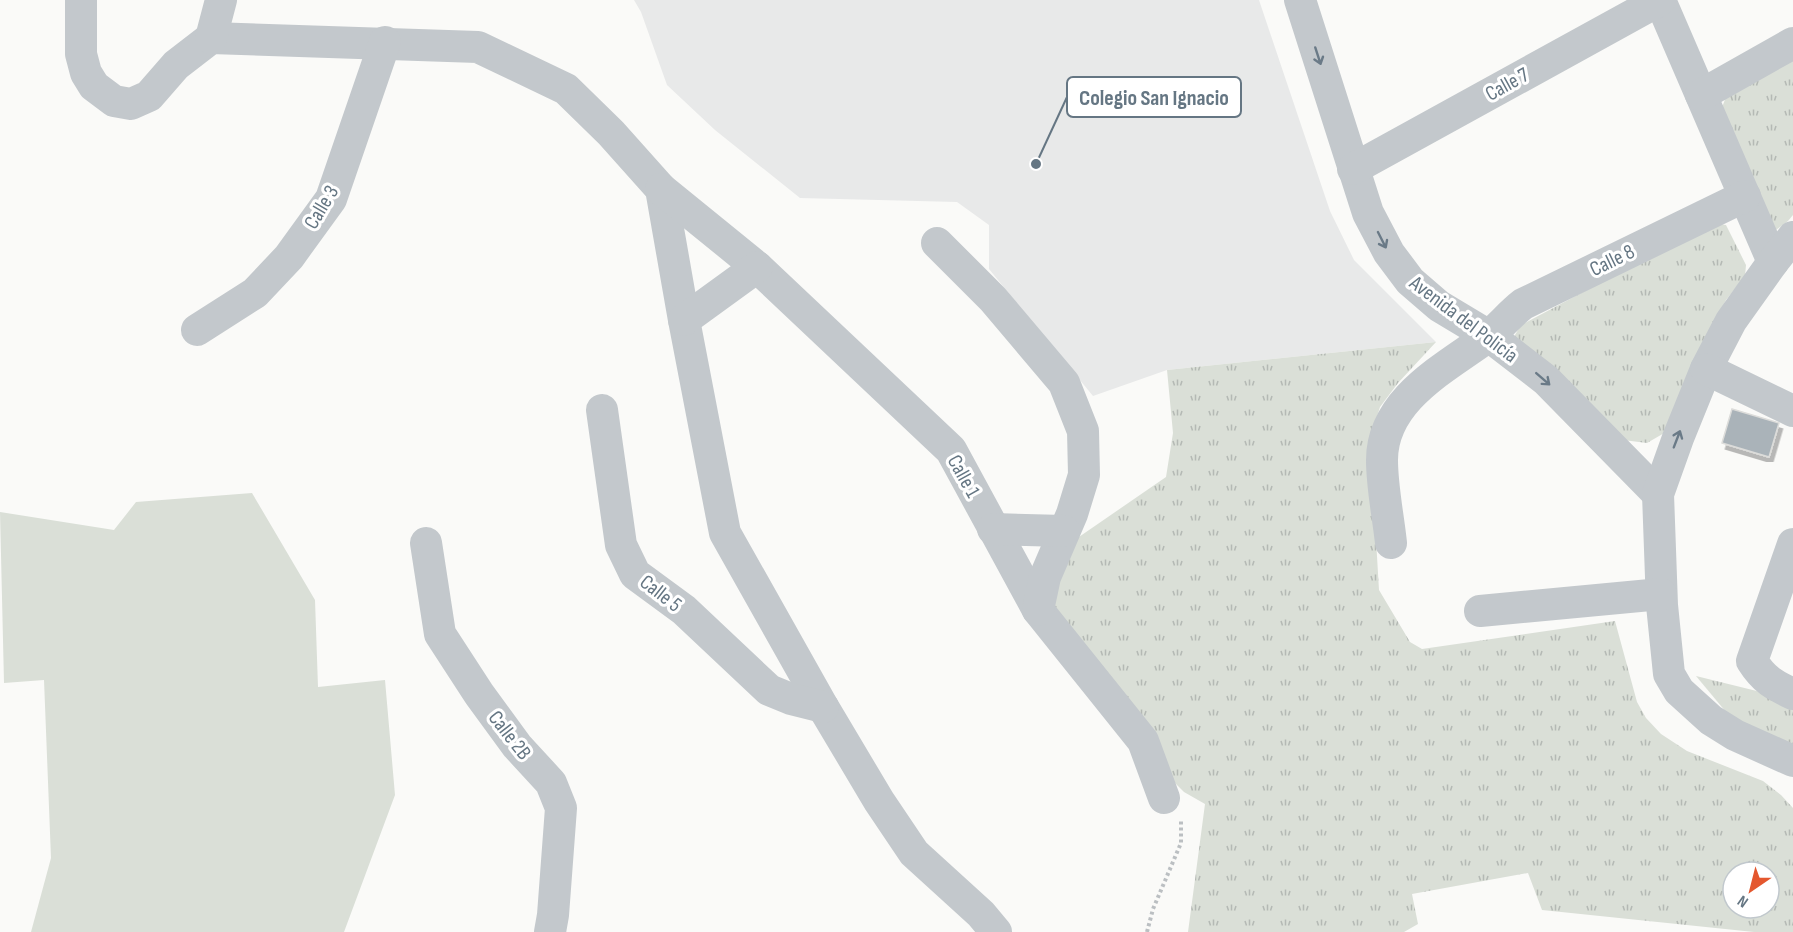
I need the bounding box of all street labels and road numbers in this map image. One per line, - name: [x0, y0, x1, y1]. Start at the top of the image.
- street label: Calle 7: [1481, 62, 1534, 106]
- street label: Calle 3: [299, 181, 344, 234]
- street label: Calle 8: [1586, 239, 1639, 282]
- street label: Avenida del Policía: [1404, 270, 1523, 368]
- street label: Calle 1: [942, 451, 986, 502]
- street label: Calle 5: [635, 569, 686, 617]
- street label: Calle 2B: [483, 706, 537, 765]

